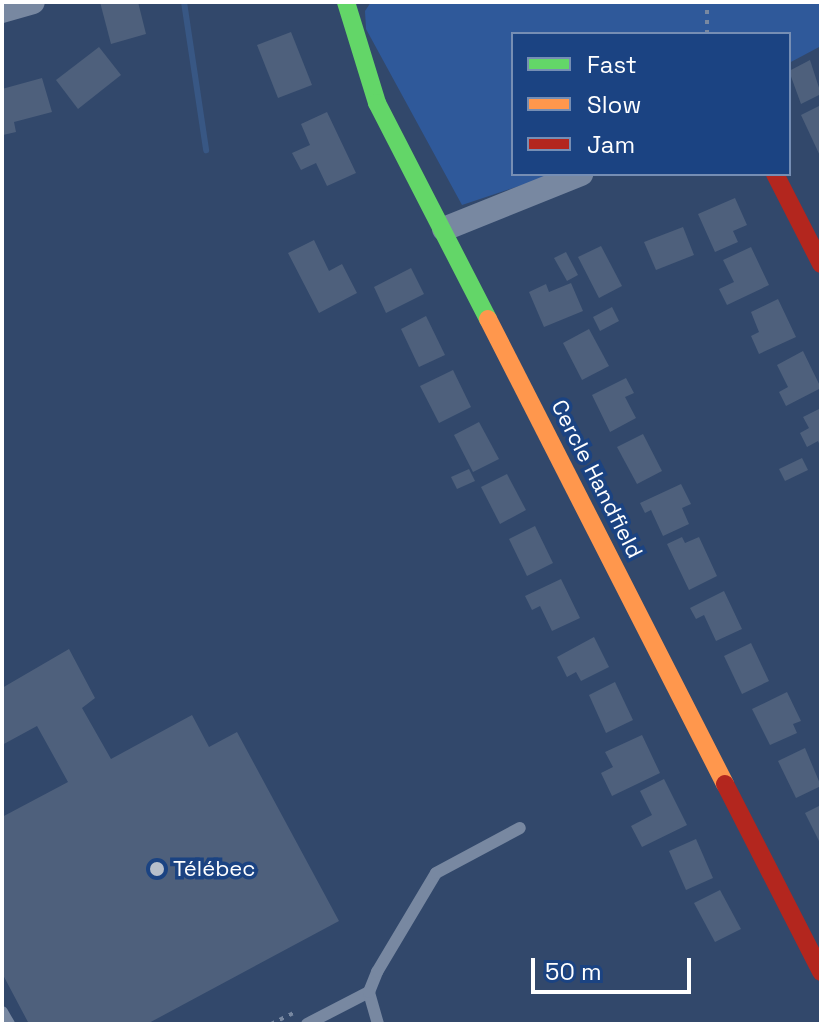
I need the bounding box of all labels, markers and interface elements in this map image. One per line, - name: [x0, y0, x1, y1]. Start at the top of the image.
- legend: [511, 32, 791, 176]
- text: Fast: [587, 49, 637, 80]
- text: Slow: [587, 89, 641, 120]
- text: Jam: [587, 129, 635, 160]
- street label: Cercle Handfield: [546, 395, 648, 563]
- place label: Télébec: [173, 856, 256, 882]
- marker: Télébec: [148, 860, 166, 878]
- scale bar: [535, 942, 695, 992]
- text: 50 m: [545, 956, 602, 987]

